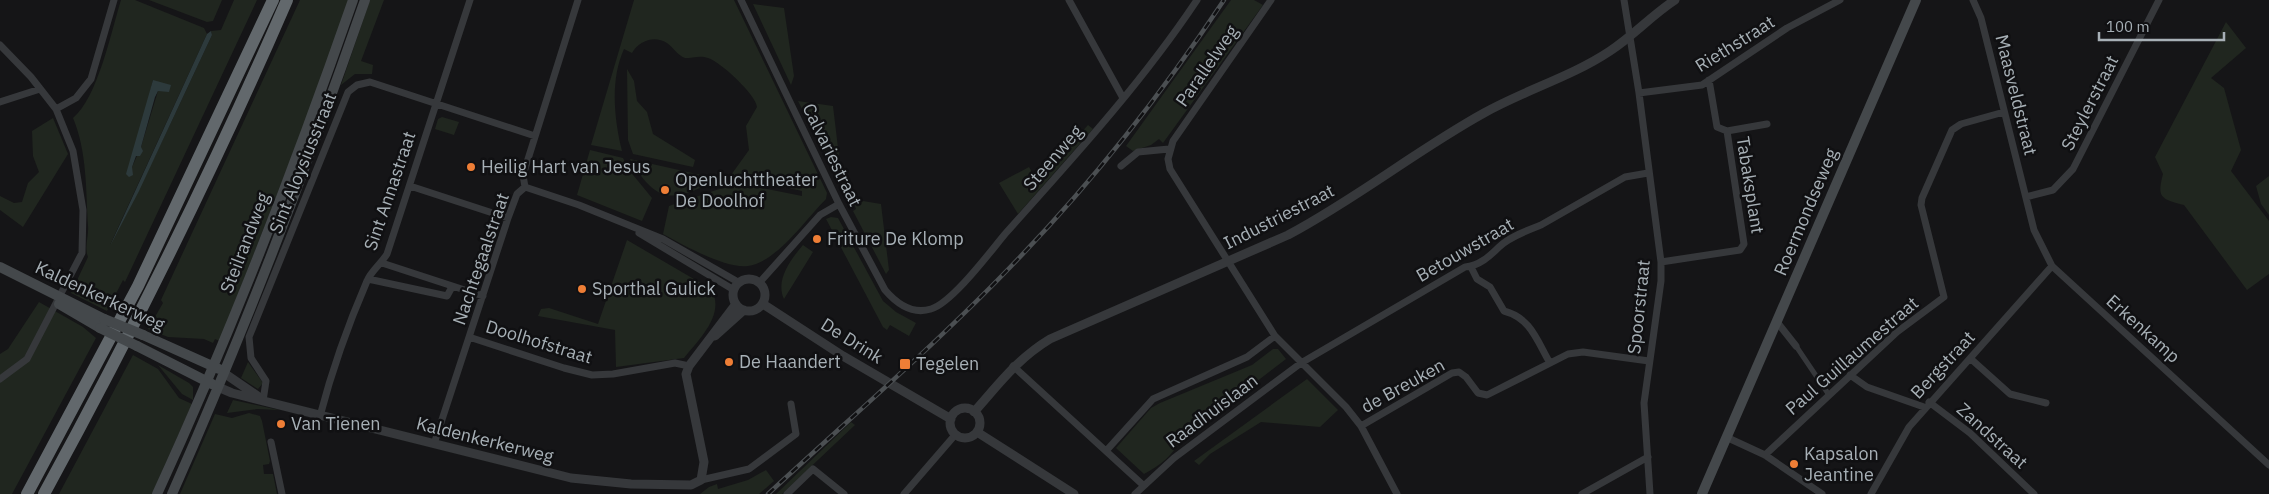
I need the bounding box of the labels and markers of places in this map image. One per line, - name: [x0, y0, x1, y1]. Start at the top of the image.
- place label: Heilig Hart van Jesus: [481, 155, 650, 178]
- marker: Heilig Hart van Jesus: [465, 161, 477, 173]
- place label: Openluchttheater De Doolhof: [675, 168, 818, 212]
- marker: Openluchttheater De Doolhof: [659, 184, 671, 196]
- place label: Friture De Klomp: [827, 227, 964, 250]
- marker: Friture De Klomp: [811, 233, 823, 245]
- place label: Sporthal Gulick: [592, 277, 716, 300]
- marker: Sporthal Gulick: [576, 283, 588, 295]
- place label: De Haandert: [739, 350, 841, 373]
- place label: Tegelen: [916, 352, 979, 375]
- marker: De Haandert: [723, 356, 735, 368]
- marker: Tegelen: [898, 357, 912, 371]
- place label: Van Tienen: [291, 412, 381, 435]
- marker: Van Tienen: [275, 418, 287, 430]
- place label: Kapsalon Jeantine: [1804, 442, 1879, 486]
- marker: Kapsalon Jeantine: [1788, 458, 1800, 470]

